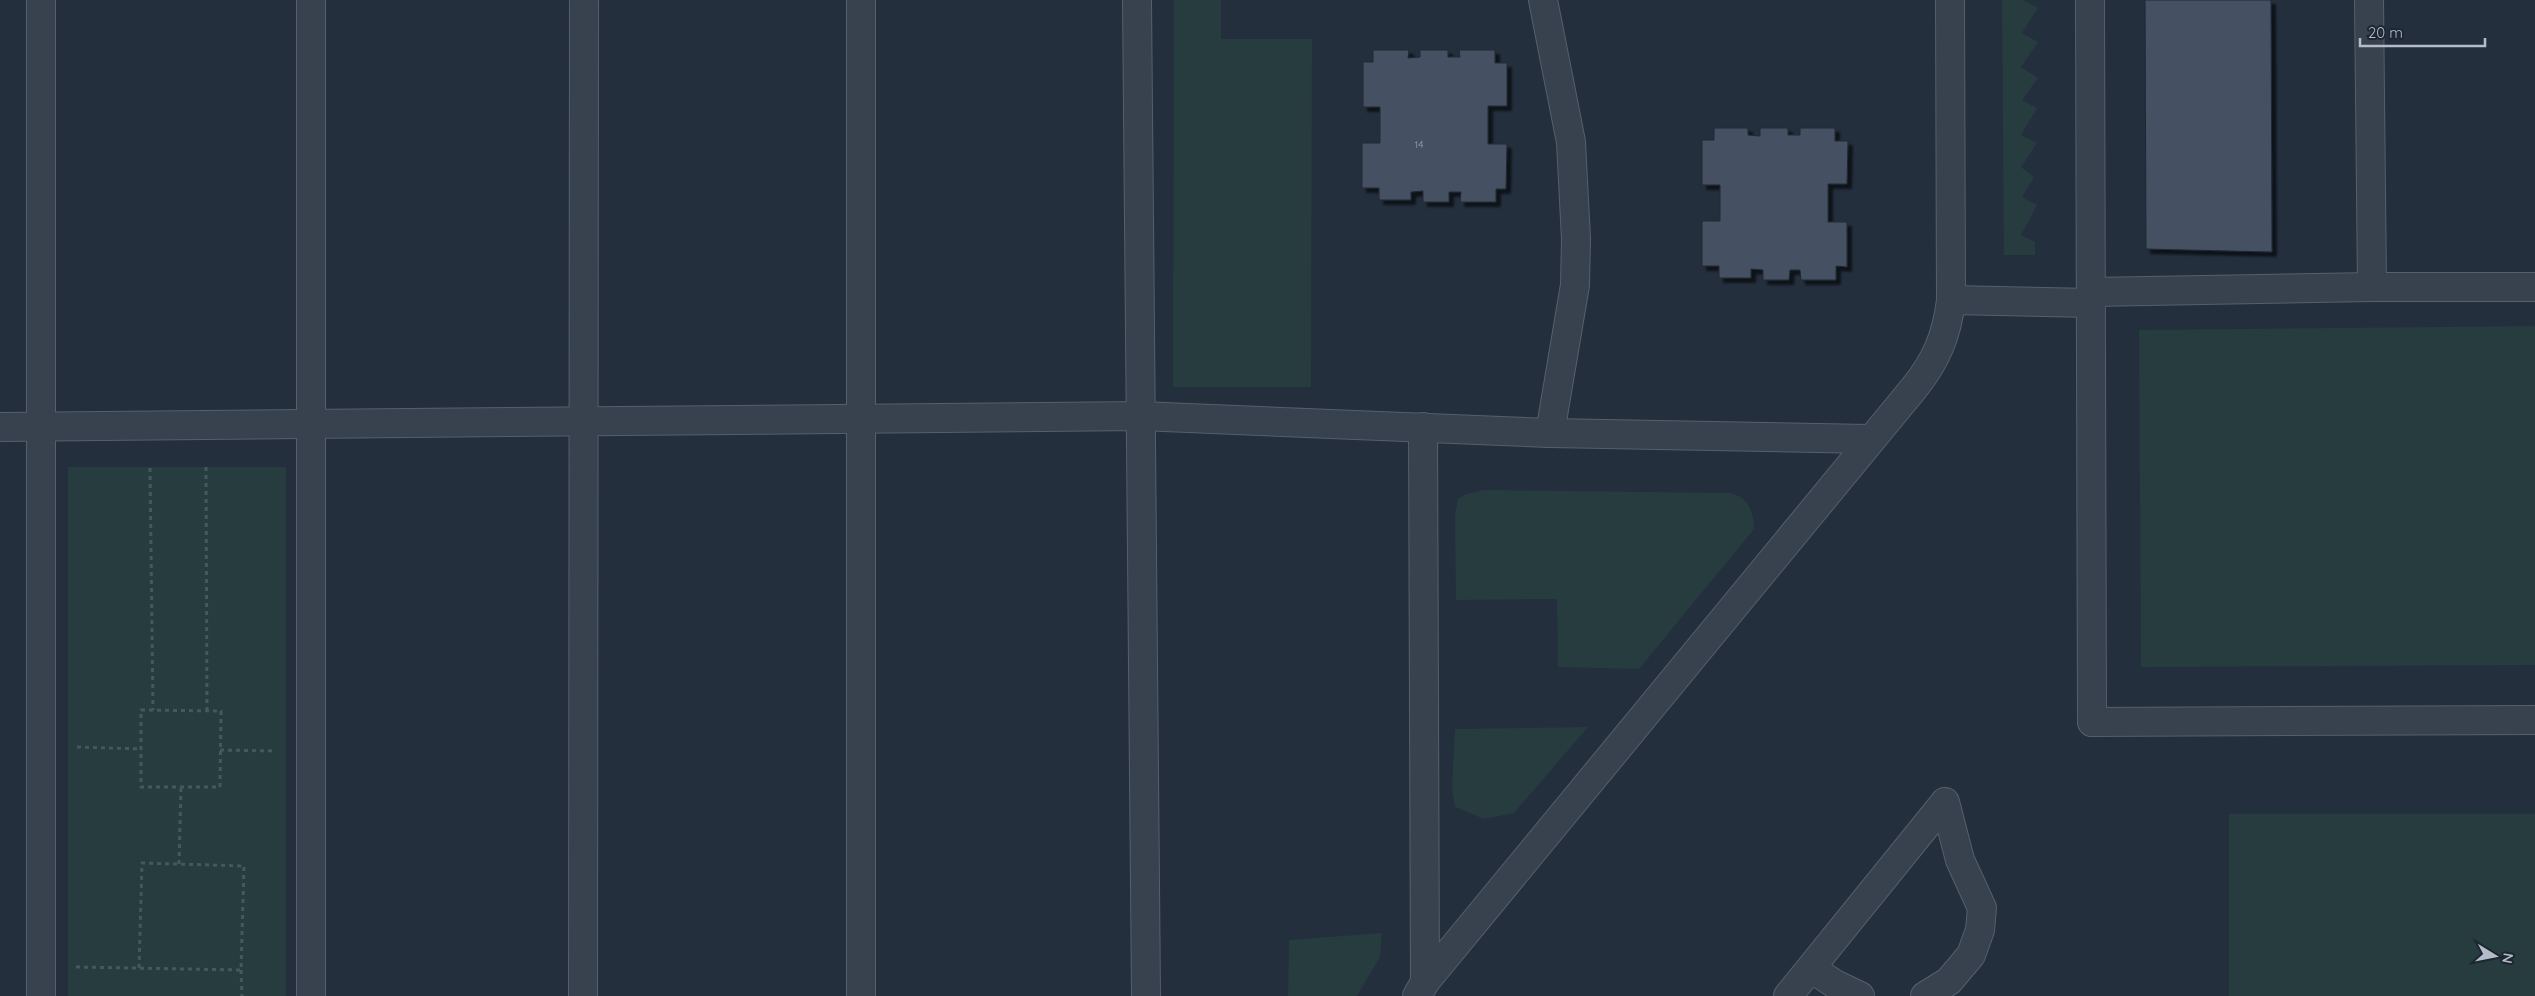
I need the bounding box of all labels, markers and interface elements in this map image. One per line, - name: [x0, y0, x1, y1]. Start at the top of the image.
- scale bar: [2360, 15, 2485, 47]
- text: 20 m: [2368, 23, 2403, 42]
- house number: 14: [1415, 138, 1423, 151]
- north arrow: [2470, 931, 2520, 981]
- text: N: [2498, 952, 2518, 965]

